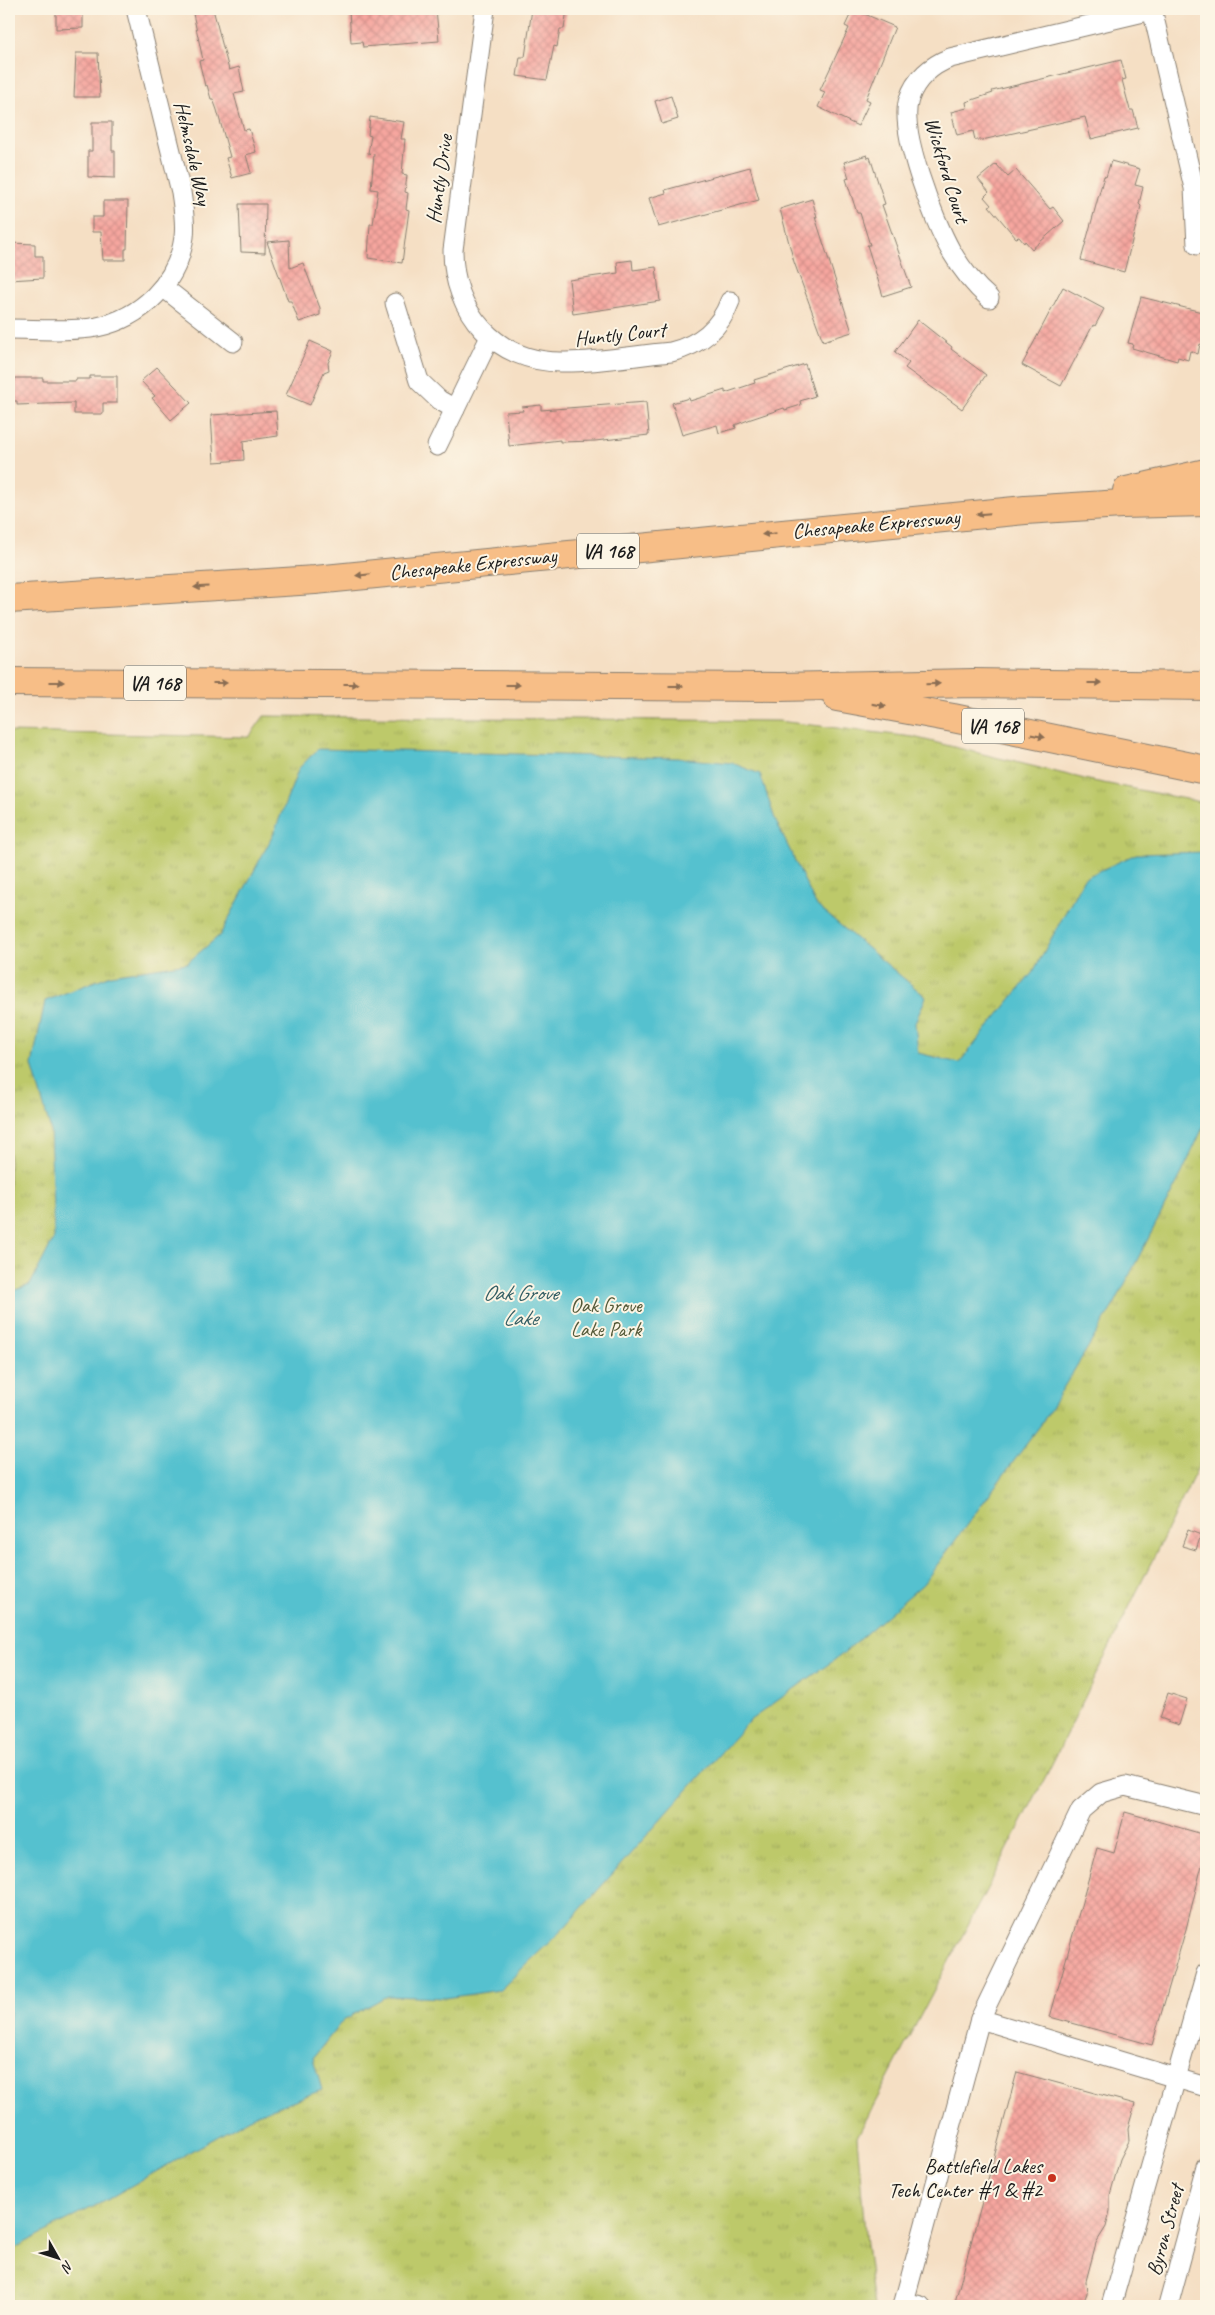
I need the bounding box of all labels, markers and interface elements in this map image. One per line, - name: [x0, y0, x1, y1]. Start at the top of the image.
- street label: Helmsdale Way: [168, 98, 218, 209]
- street label: Wickford Court: [919, 114, 976, 228]
- street label: Huntly Drive: [420, 132, 458, 225]
- street label: Huntly Court: [573, 316, 670, 352]
- street label: Chesapeake Expressway: [791, 504, 963, 544]
- one-way arrow: [975, 510, 991, 518]
- one-way arrow: [761, 530, 777, 538]
- road number: VA 168: [577, 534, 639, 568]
- street label: Chesapeake Expressway: [388, 542, 560, 586]
- one-way arrow: [355, 571, 371, 579]
- one-way arrow: [193, 583, 209, 591]
- road number: VA 168: [124, 666, 186, 700]
- one-way arrow: [50, 678, 66, 686]
- one-way arrow: [212, 679, 228, 687]
- one-way arrow: [925, 679, 941, 687]
- one-way arrow: [343, 680, 359, 688]
- one-way arrow: [1088, 680, 1104, 688]
- one-way arrow: [506, 681, 522, 689]
- one-way arrow: [668, 682, 684, 690]
- one-way arrow: [871, 701, 887, 709]
- road number: VA 168: [962, 708, 1024, 744]
- one-way arrow: [1031, 732, 1046, 740]
- water label: Oak Grove Lake: [483, 1279, 560, 1332]
- park label: Oak Grove Lake Park: [570, 1292, 643, 1342]
- place label: Battlefield Lakes Tech Center #1 & #2: [888, 2153, 1044, 2203]
- marker: Battlefield Lakes Tech Center #1 & #2: [1046, 2172, 1058, 2184]
- street label: Byron Street: [1140, 2179, 1190, 2278]
- north arrow: [32, 2232, 82, 2282]
- text: N: [57, 2257, 77, 2276]

